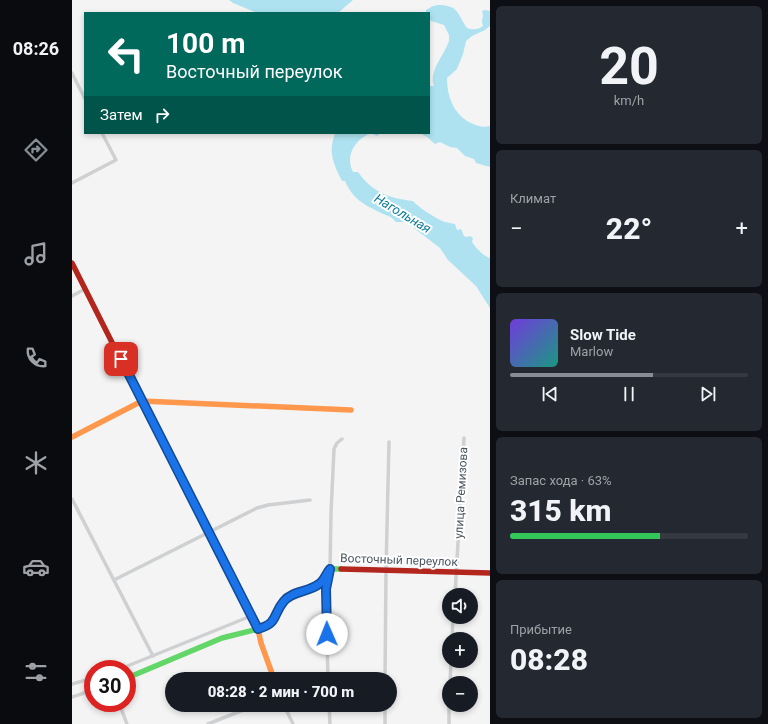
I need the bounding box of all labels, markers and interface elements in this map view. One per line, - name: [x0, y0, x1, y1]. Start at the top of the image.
- text: 100 m: [166, 27, 245, 60]
- icon: left: [100, 28, 152, 80]
- text: 20: [599, 36, 659, 97]
- text: 08:26: [13, 38, 59, 59]
- text: Восточный переулок: [166, 61, 342, 82]
- text: km/h: [614, 93, 644, 108]
- icon: right: [151, 104, 173, 126]
- text: Затем: [100, 106, 143, 124]
- icon: directions: [22, 136, 50, 164]
- water label: Нагольная: [372, 191, 434, 236]
- text: Климат: [510, 191, 556, 206]
- text: 22°: [606, 211, 652, 246]
- text: −: [510, 216, 523, 241]
- text: +: [736, 216, 748, 241]
- icon: music: [22, 240, 50, 268]
- text: Slow Tide: [570, 326, 636, 344]
- pin: [104, 342, 138, 376]
- icon: phone: [22, 344, 50, 372]
- text: Marlow: [570, 344, 613, 359]
- icon: arrive: [110, 348, 132, 370]
- icon: previous: [539, 383, 561, 405]
- icon: pause: [618, 383, 640, 405]
- icon: next: [697, 383, 719, 405]
- street label: улица Ремизова: [452, 447, 470, 539]
- icon: climate: [22, 449, 50, 477]
- text: Запас хода · 63%: [510, 473, 612, 488]
- text: 315 km: [510, 493, 612, 528]
- street label: Восточный переулок: [340, 551, 459, 569]
- icon: car: [22, 553, 50, 581]
- map controls: [442, 588, 478, 712]
- button: sound: [442, 588, 478, 624]
- position arrow: [306, 613, 348, 655]
- text: Прибытие: [510, 622, 572, 637]
- button: +: [442, 632, 478, 668]
- text: 08:28: [510, 642, 588, 677]
- icon: filters: [22, 658, 50, 686]
- speed limit sign: 30: [84, 660, 136, 712]
- button: −: [442, 676, 478, 712]
- text: 08:28 · 2 мин · 700 m: [208, 683, 354, 701]

